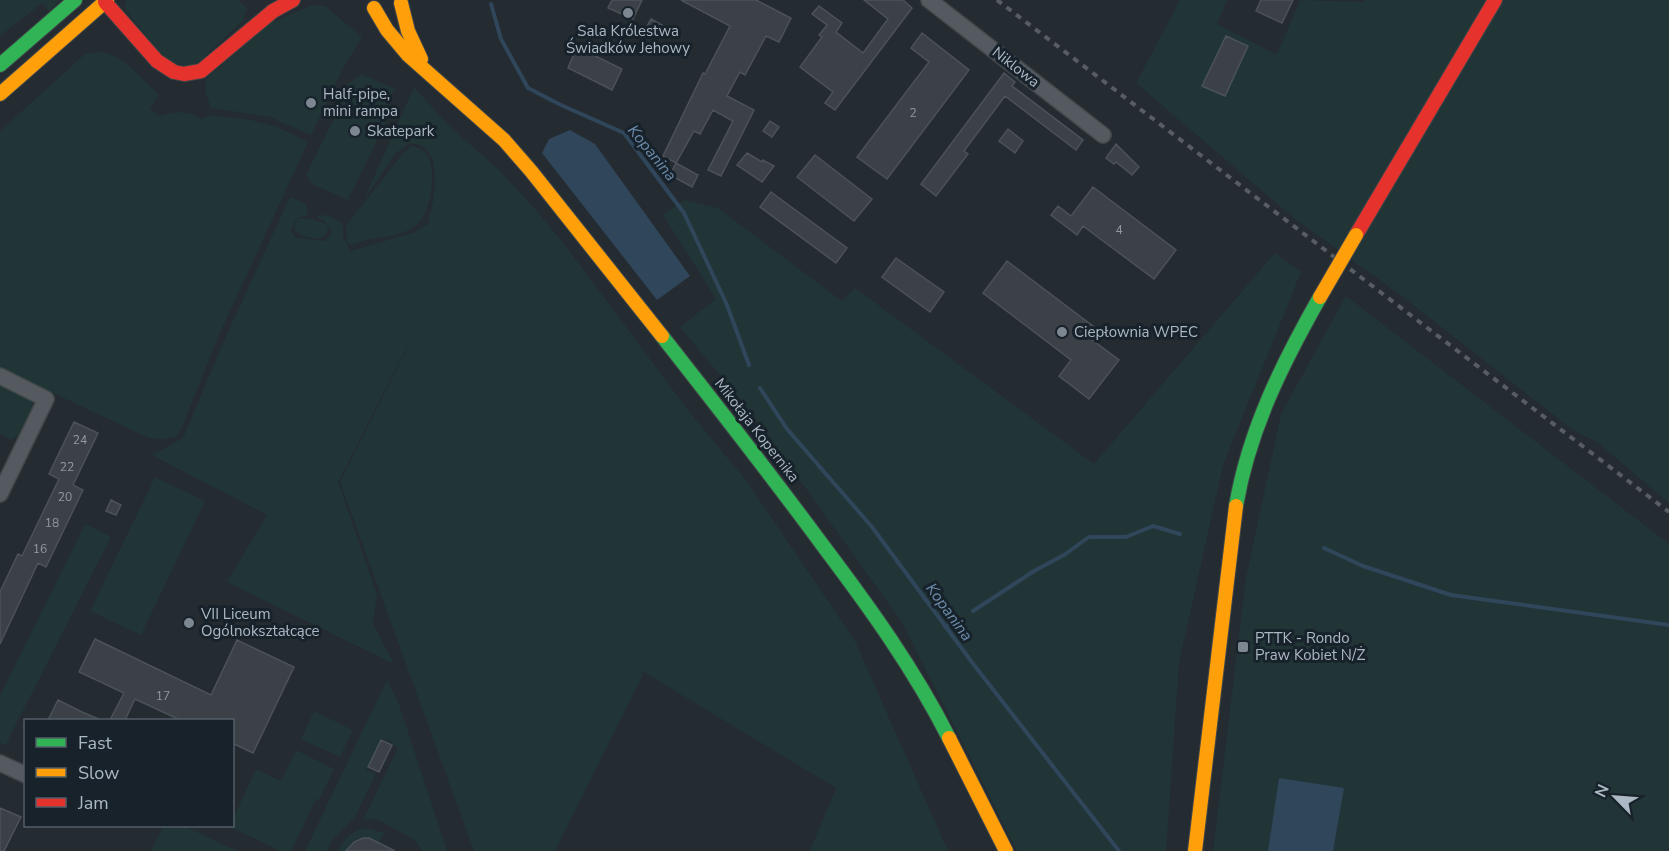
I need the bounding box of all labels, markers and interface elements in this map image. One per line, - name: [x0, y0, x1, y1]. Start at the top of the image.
- marker: Sala Królestwa Świadków Jehowy: [621, 6, 635, 20]
- place label: Sala Królestwa Świadków Jehowy: [566, 21, 690, 58]
- street label: Niklowa: [988, 42, 1044, 92]
- place label: Half-pipe, mini rampa: [323, 84, 398, 121]
- marker: Half-pipe, mini rampa: [304, 96, 318, 110]
- house number: 2: [909, 105, 917, 121]
- water label: Kopanina: [622, 120, 682, 186]
- place label: Skatepark: [367, 121, 435, 141]
- marker: Skatepark: [348, 124, 362, 138]
- house number: 4: [1115, 222, 1123, 238]
- place label: Ciepłownia WPEC: [1074, 322, 1198, 342]
- marker: Ciepłownia WPEC: [1055, 325, 1069, 339]
- street label: Mikołaja Kopernika: [710, 374, 804, 486]
- house number: 24: [73, 432, 87, 448]
- house number: 22: [60, 459, 74, 475]
- house number: 20: [58, 489, 72, 505]
- house number: 18: [45, 515, 59, 531]
- house number: 16: [33, 541, 47, 557]
- water label: Kopanina: [920, 578, 978, 646]
- place label: VII Liceum Ogólnokształcące: [200, 604, 320, 641]
- marker: VII Liceum Ogólnokształcące: [182, 616, 196, 630]
- place label: PTTK - Rondo Praw Kobiet N/Ż: [1255, 628, 1365, 665]
- marker: PTTK - Rondo Praw Kobiet N/Ż: [1236, 640, 1250, 654]
- house number: 17: [156, 688, 170, 704]
- legend: [24, 719, 234, 827]
- text: Fast: [78, 731, 113, 755]
- text: Slow: [78, 761, 119, 785]
- north arrow: [1585, 767, 1645, 827]
- text: N: [1590, 781, 1615, 801]
- text: Jam: [77, 791, 109, 815]

